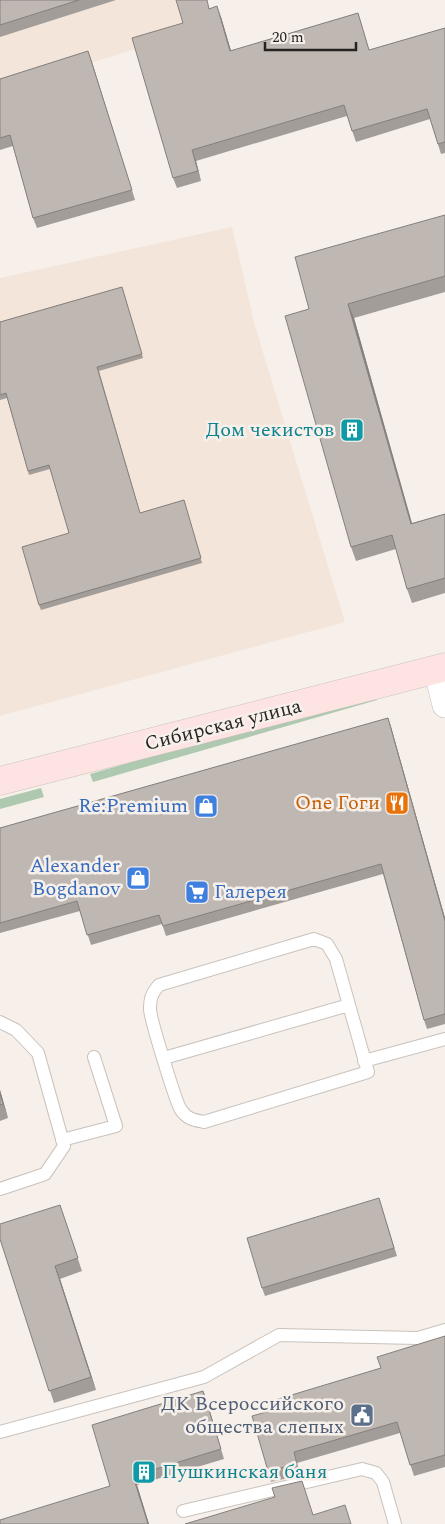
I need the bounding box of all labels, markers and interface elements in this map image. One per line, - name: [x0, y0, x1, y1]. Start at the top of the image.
- scale bar: [265, 20, 356, 52]
- text: 20 m: [272, 26, 304, 49]
- place label: Дом чекистов: [206, 415, 334, 445]
- building icon: Дом чекистов: [339, 417, 365, 443]
- street label: Сибирская улица: [141, 691, 305, 759]
- place label: One Гоги: [295, 788, 380, 818]
- restaurant icon: One Гоги: [384, 790, 410, 816]
- place label: Re:Premium: [78, 791, 188, 821]
- shop icon: Re:Premium: [193, 793, 219, 819]
- place label: Alexander Bogdanov: [30, 851, 121, 904]
- shop icon: Alexander Bogdanov: [125, 865, 151, 891]
- place label: Галерея: [214, 877, 287, 907]
- supermarket icon: Галерея: [184, 879, 210, 905]
- place label: ДК Всероссийского общества слепых: [161, 1389, 344, 1442]
- public building icon: ДК Всероссийского общества слепых: [349, 1402, 375, 1428]
- place label: Пушкинская баня: [162, 1457, 327, 1487]
- building icon: Пушкинская баня: [131, 1459, 157, 1485]

